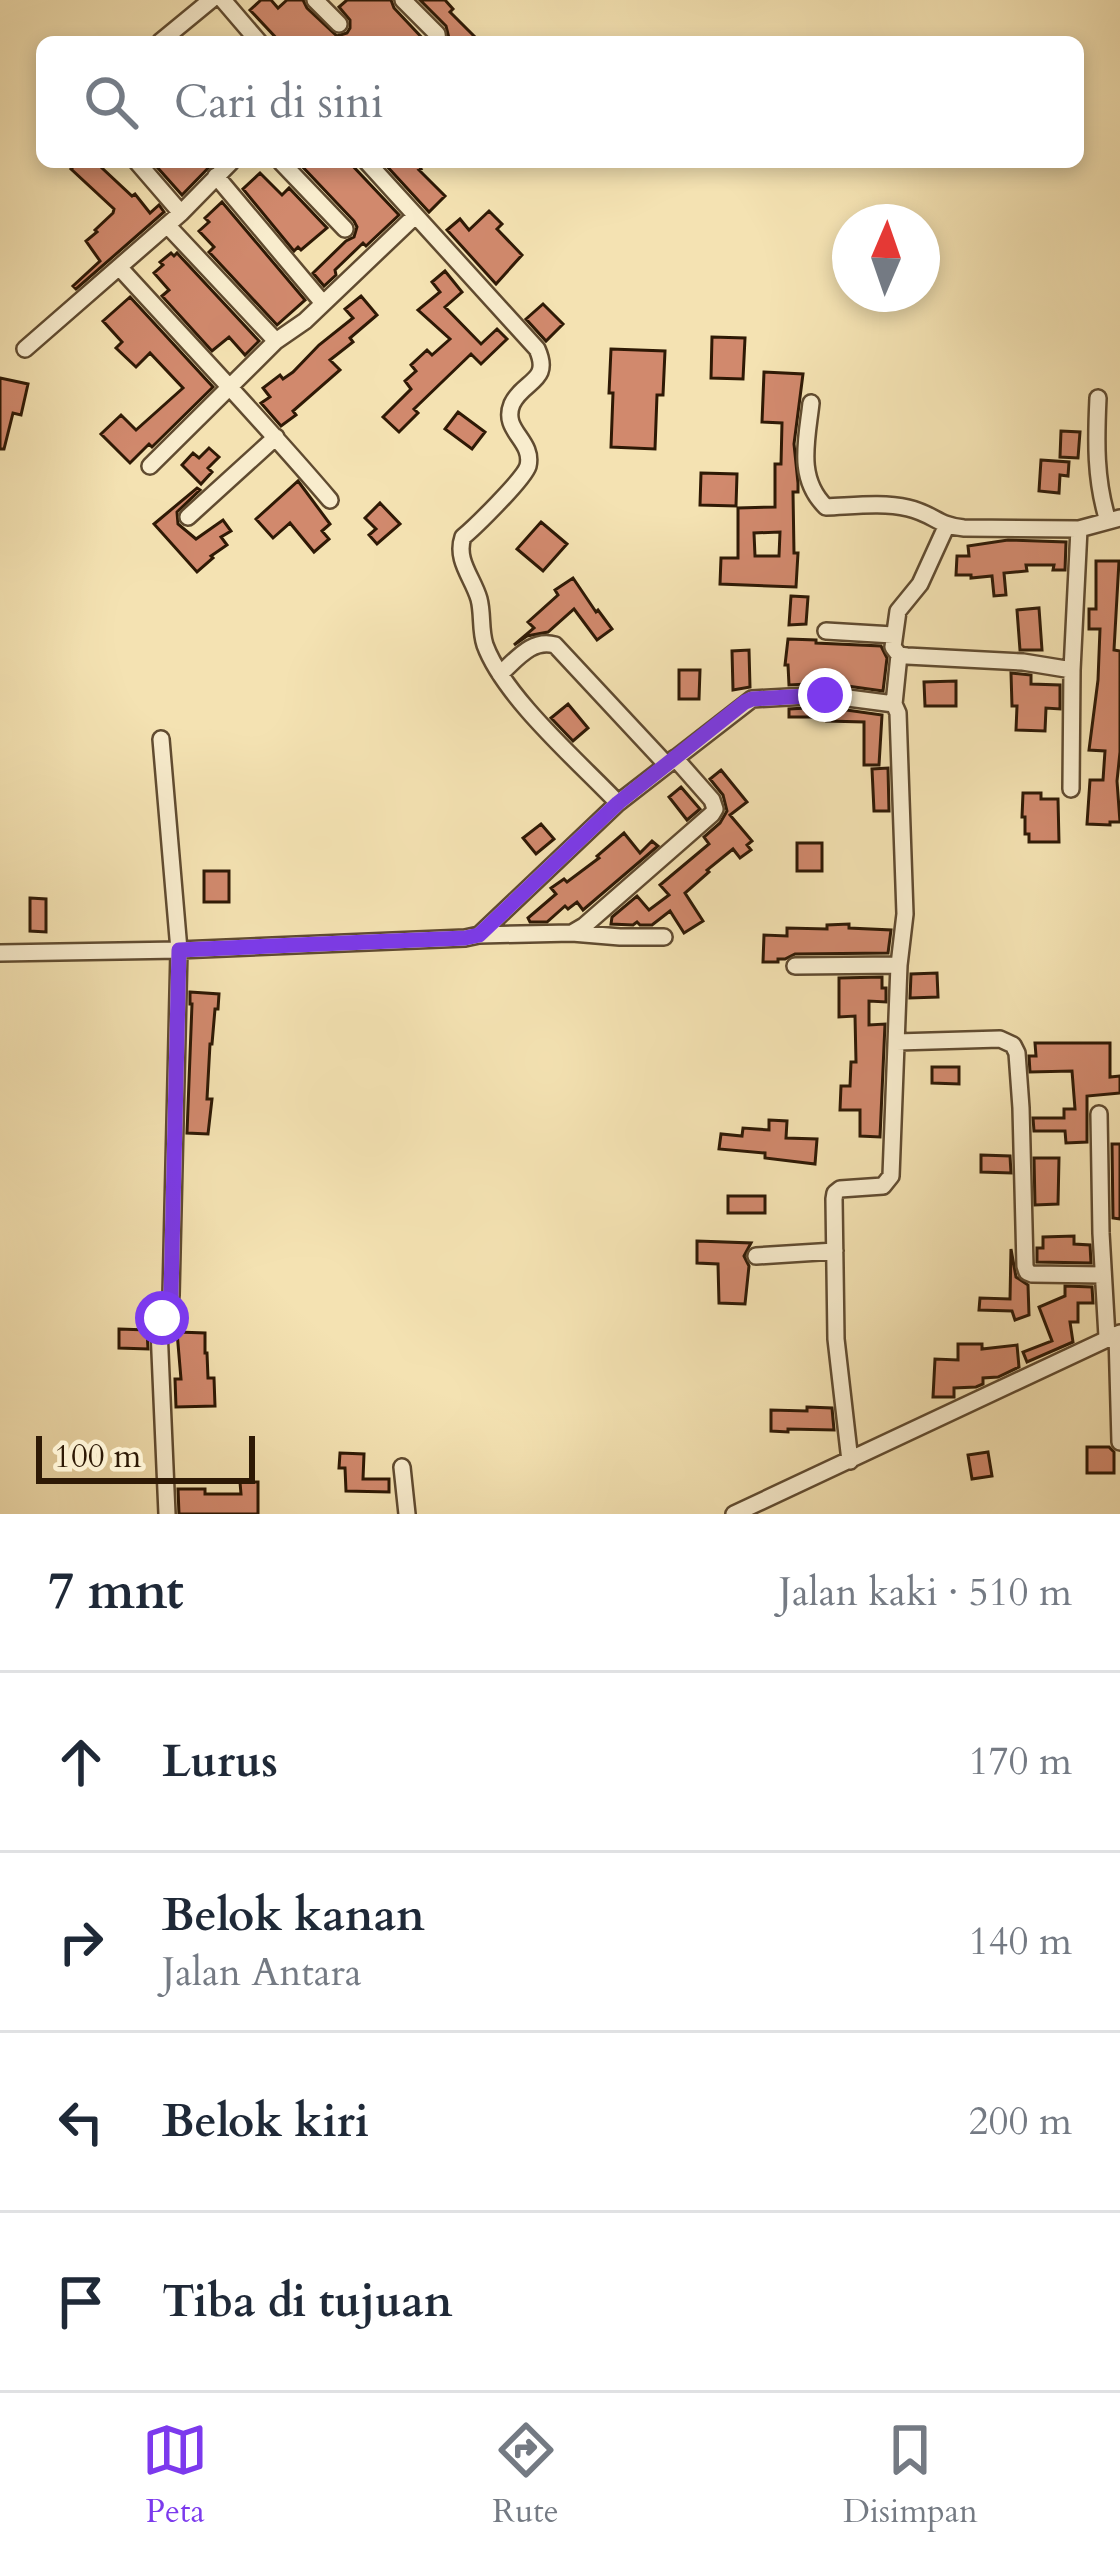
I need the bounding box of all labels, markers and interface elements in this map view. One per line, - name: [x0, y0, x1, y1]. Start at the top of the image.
- search box: [36, 36, 1084, 168]
- icon: search: [78, 69, 144, 135]
- text: Cari di sini: [174, 72, 384, 133]
- north arrow: [832, 204, 940, 312]
- route end: [798, 668, 852, 722]
- route start: [135, 1291, 189, 1345]
- scale bar: [36, 1430, 255, 1483]
- text: 100 m: [54, 1434, 141, 1479]
- text: 7 mnt: [48, 1557, 184, 1627]
- text: Jalan kaki · 510 m: [779, 1566, 1072, 1619]
- icon: ahead: [48, 1729, 114, 1795]
- text: Lurus: [162, 1731, 278, 1792]
- text: 170 m: [969, 1735, 1072, 1788]
- text: Belok kanan: [162, 1885, 425, 1946]
- icon: right: [48, 1909, 114, 1975]
- text: 140 m: [969, 1915, 1072, 1968]
- text: Jalan Antara: [162, 1946, 362, 1999]
- icon: left: [48, 2089, 114, 2155]
- text: Belok kiri: [162, 2091, 369, 2152]
- text: 200 m: [969, 2095, 1072, 2148]
- icon: arrive: [48, 2269, 114, 2335]
- text: Tiba di tujuan: [162, 2271, 453, 2332]
- tab: Peta: [142, 2417, 208, 2534]
- tab: Rute: [492, 2417, 559, 2534]
- tab: Disimpan: [843, 2417, 978, 2534]

